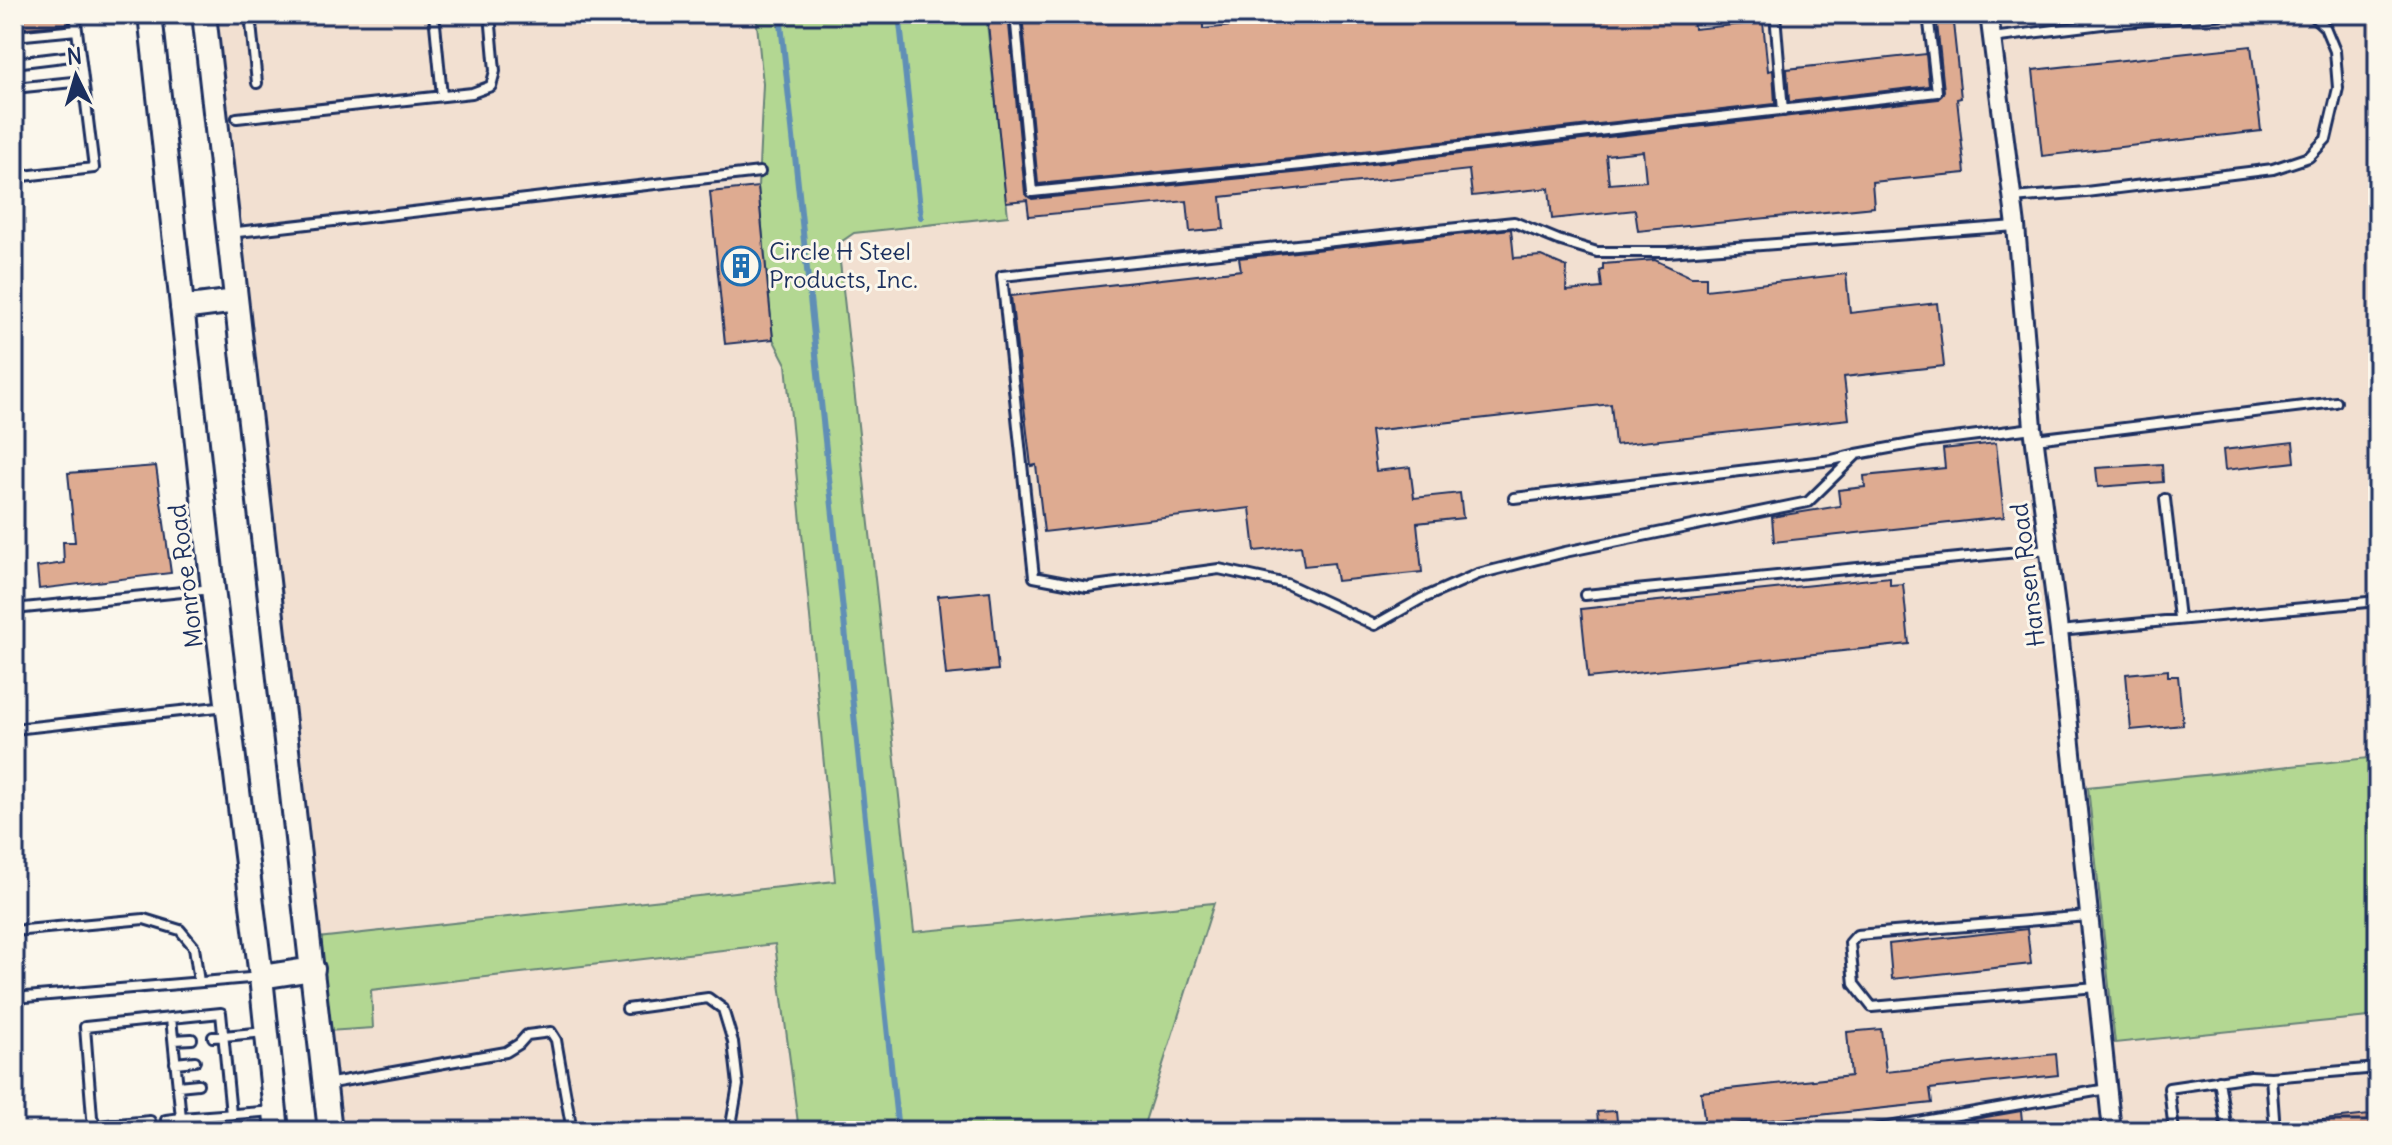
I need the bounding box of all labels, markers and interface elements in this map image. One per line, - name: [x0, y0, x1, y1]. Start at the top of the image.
- north arrow: [36, 36, 116, 116]
- text: N: [65, 41, 83, 71]
- place label: Circle H Steel Products, Inc.: [769, 236, 918, 294]
- building icon: Circle H Steel Products, Inc.: [720, 245, 762, 287]
- street label: Hansen Road: [2003, 502, 2051, 649]
- street label: Monroe Road: [161, 503, 209, 650]

